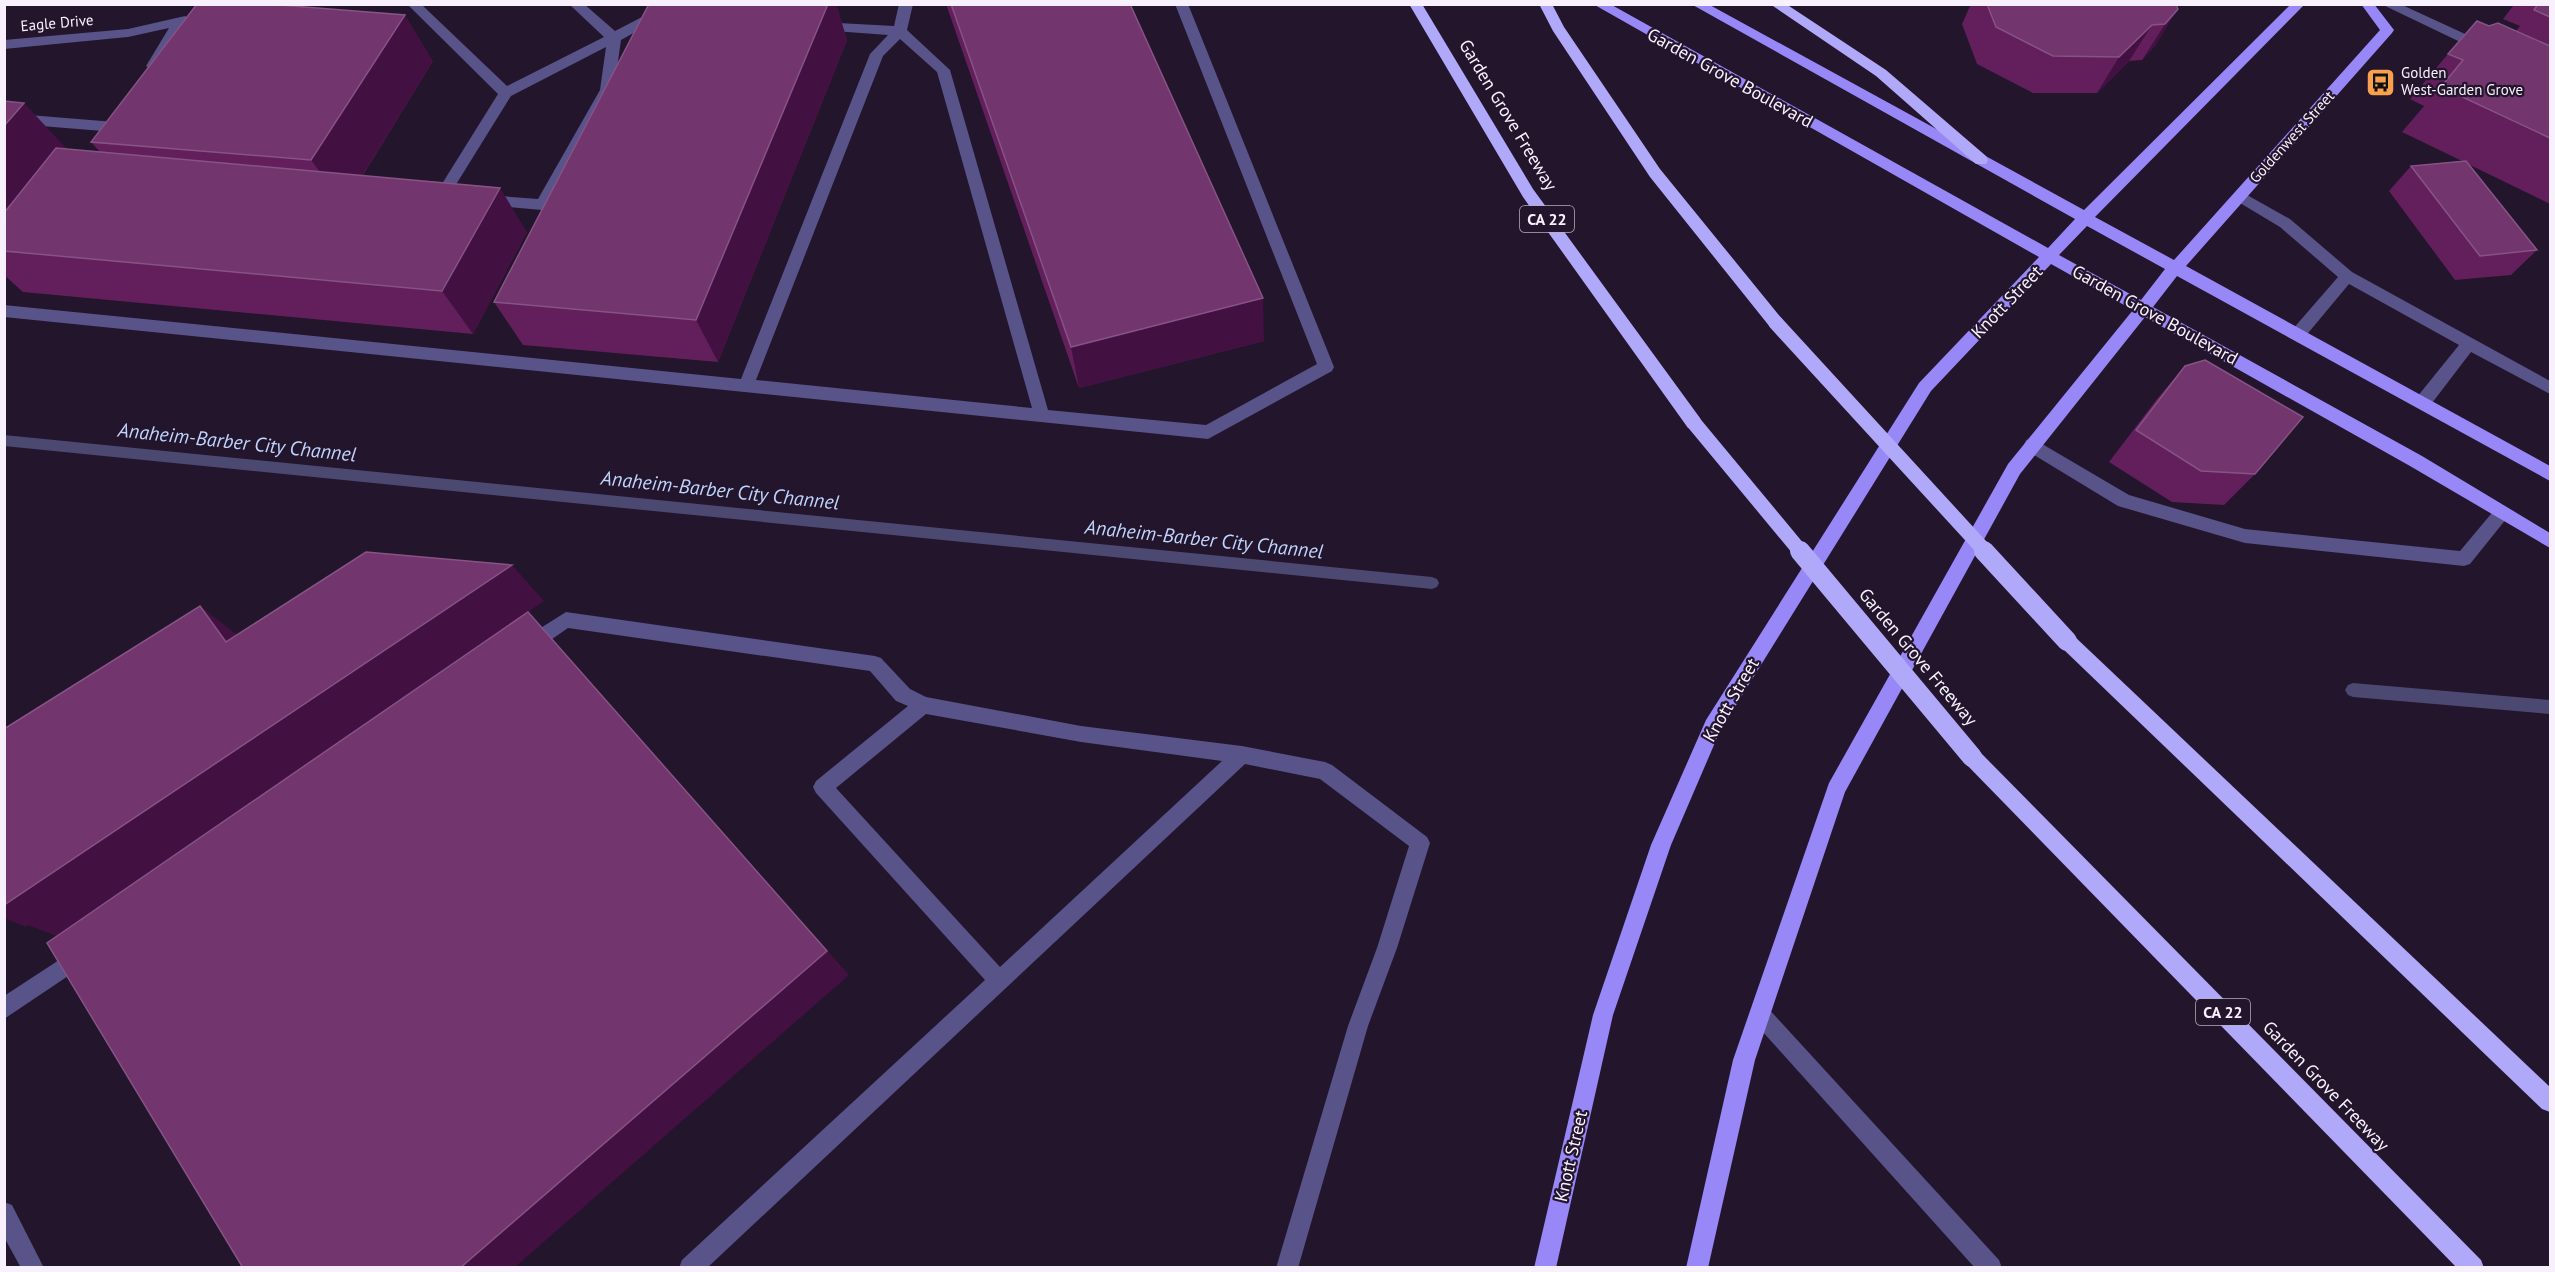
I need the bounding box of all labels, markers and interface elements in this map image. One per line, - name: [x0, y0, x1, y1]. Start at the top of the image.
- street label: Eagle Drive: [20, 10, 94, 35]
- street label: Garden Grove Boulevard: [1643, 22, 1817, 133]
- street label: Garden Grove Freeway: [1454, 35, 1563, 195]
- place label: Golden West-Garden Grove: [2401, 63, 2523, 99]
- bus stop icon: Golden West-Garden Grove: [2364, 66, 2396, 98]
- street label: Goldenwest Street: [2245, 87, 2338, 187]
- road number: CA 22: [1520, 206, 1574, 232]
- street label: Garden Grove Boulevard: [2068, 259, 2242, 370]
- street label: Knott Street: [1966, 260, 2047, 343]
- water label: Anaheim-Barber City Channel: [116, 416, 358, 468]
- water label: Anaheim-Barber City Channel: [599, 464, 841, 516]
- water label: Anaheim-Barber City Channel: [1083, 513, 1325, 565]
- street label: Garden Grove Freeway: [1854, 583, 1983, 731]
- street label: Knott Street: [1697, 654, 1764, 746]
- road number: CA 22: [2196, 999, 2250, 1025]
- street label: Garden Grove Freeway: [2258, 1016, 2395, 1156]
- street label: Knott Street: [1549, 1108, 1592, 1204]

